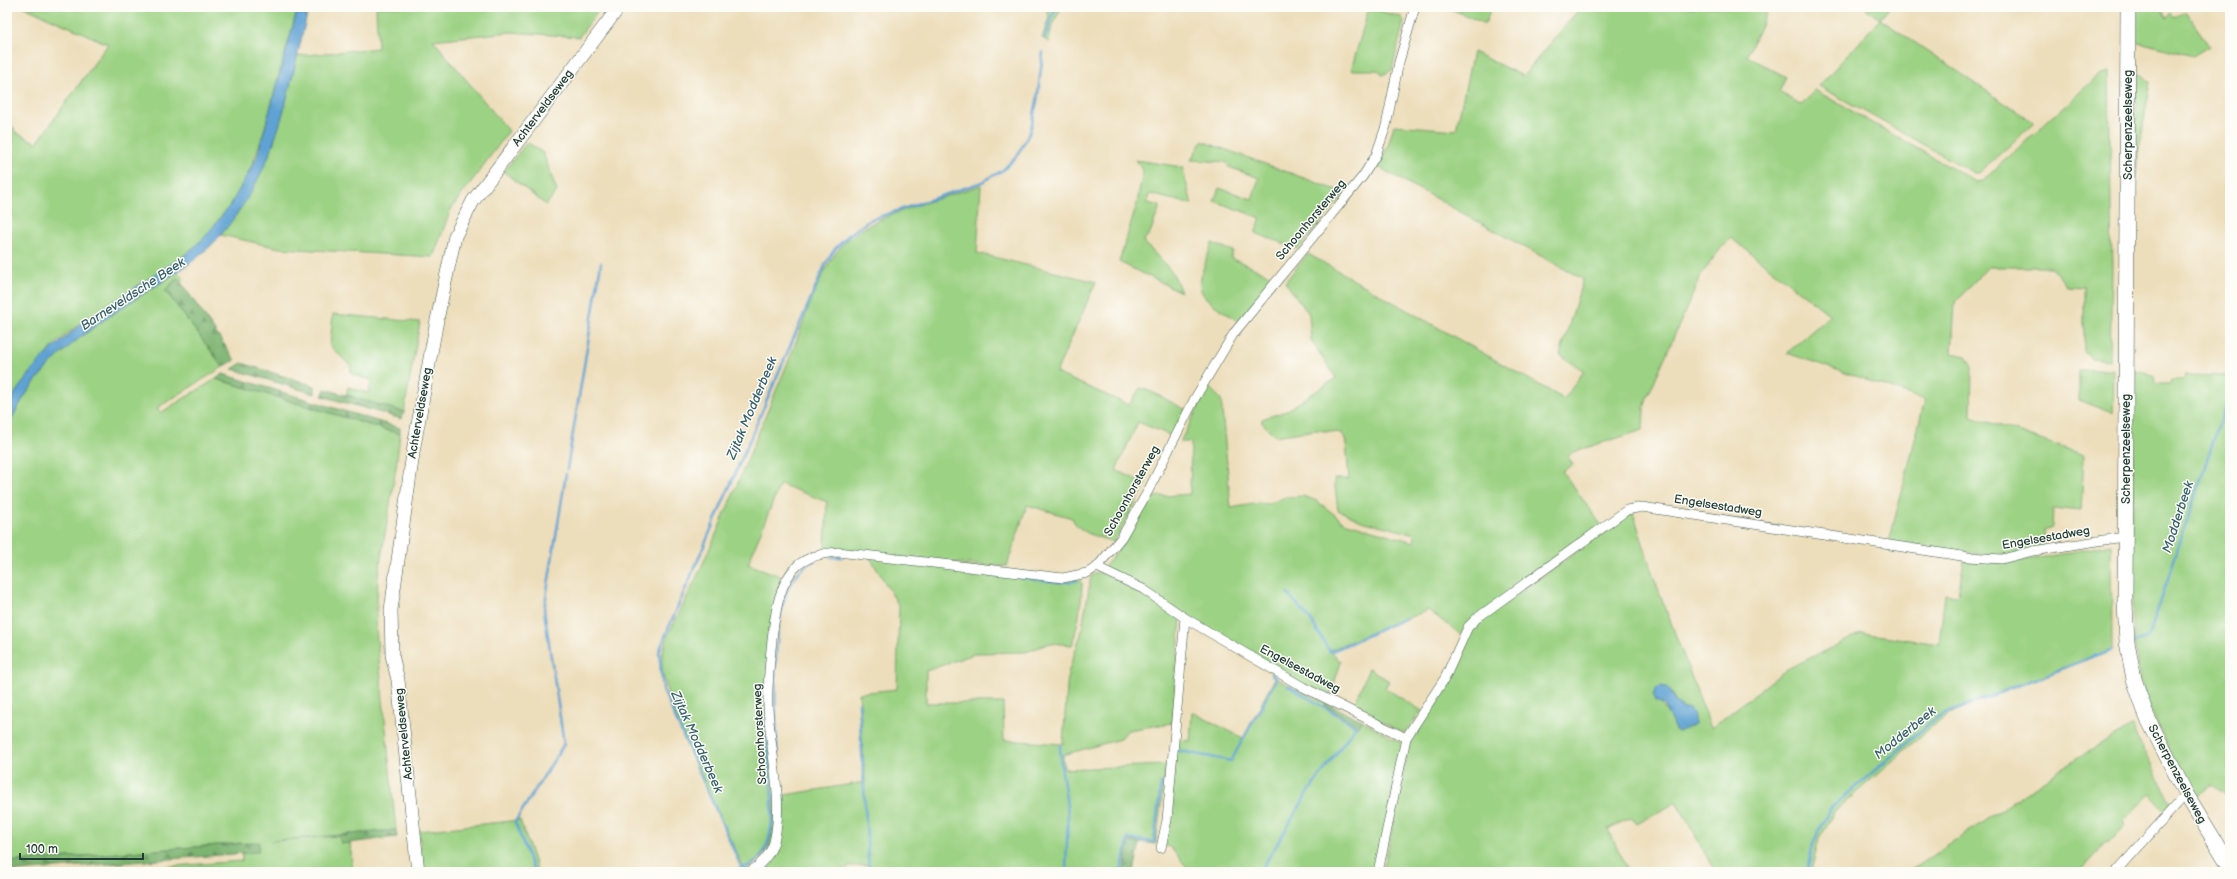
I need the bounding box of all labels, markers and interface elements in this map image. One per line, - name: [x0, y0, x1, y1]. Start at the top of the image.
- street label: Achterveldseweg: [509, 67, 577, 149]
- street label: Scherpenzeelseweg: [2121, 70, 2136, 180]
- street label: Schoonhorsterweg: [1273, 176, 1349, 264]
- water label: Barneveldsche Beek: [78, 254, 189, 334]
- water label: Zijtak Modderbeek: [723, 354, 781, 463]
- street label: Achterveldseweg: [405, 366, 435, 460]
- street label: Scherpenzeelseweg: [2119, 394, 2134, 504]
- street label: Schoonhorsterweg: [1101, 443, 1163, 539]
- water label: Modderbeek: [2159, 478, 2197, 555]
- street label: Engelsestadweg: [1673, 492, 1763, 520]
- street label: Engelsestadweg: [2001, 523, 2091, 553]
- street label: Engelsestadweg: [1257, 641, 1343, 697]
- street label: Schoonhorsterweg: [750, 683, 770, 785]
- street label: Achterveldseweg: [392, 687, 416, 781]
- water label: Zijtak Modderbeek: [667, 688, 727, 796]
- water label: Modderbeek: [1871, 703, 1940, 763]
- street label: Scherpenzeelseweg: [2145, 722, 2210, 826]
- scale bar: [20, 835, 143, 861]
- text: 100 m: [26, 842, 58, 857]

